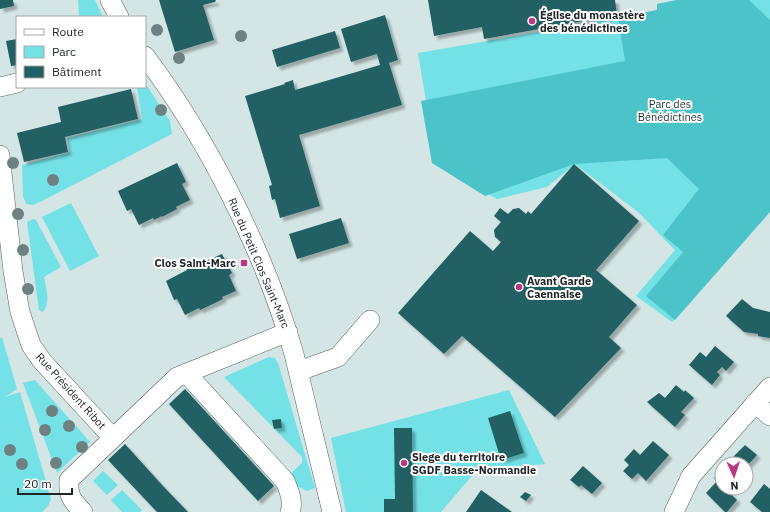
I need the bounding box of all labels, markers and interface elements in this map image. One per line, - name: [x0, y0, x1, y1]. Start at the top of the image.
- place label: Église du monastère des bénédictines: [540, 7, 645, 35]
- legend: [16, 16, 146, 88]
- marker: Église du monastère des bénédictines: [527, 16, 537, 26]
- text: Route: [52, 24, 84, 39]
- text: Parc: [52, 44, 76, 59]
- text: Bâtiment: [52, 64, 102, 79]
- park label: Parc des Bénédictines: [638, 97, 702, 124]
- street label: Rue du Petit Clos Saint-Marc: [225, 196, 293, 331]
- place label: Clos Saint-Marc: [154, 256, 236, 270]
- marker: Clos Saint-Marc: [239, 258, 249, 268]
- place label: Avant Garde Caennaise: [527, 274, 591, 301]
- marker: Avant Garde Caennaise: [514, 282, 524, 292]
- street label: Rue Président Ribot: [33, 350, 109, 432]
- place label: Siege du territoire SGDF Basse-Normandie: [412, 450, 536, 477]
- north arrow: [714, 456, 754, 496]
- marker: Siege du territoire SGDF Basse-Normandie: [399, 458, 409, 468]
- scale bar: [18, 470, 72, 496]
- text: 20 m: [24, 476, 52, 491]
- text: N: [730, 479, 739, 493]

